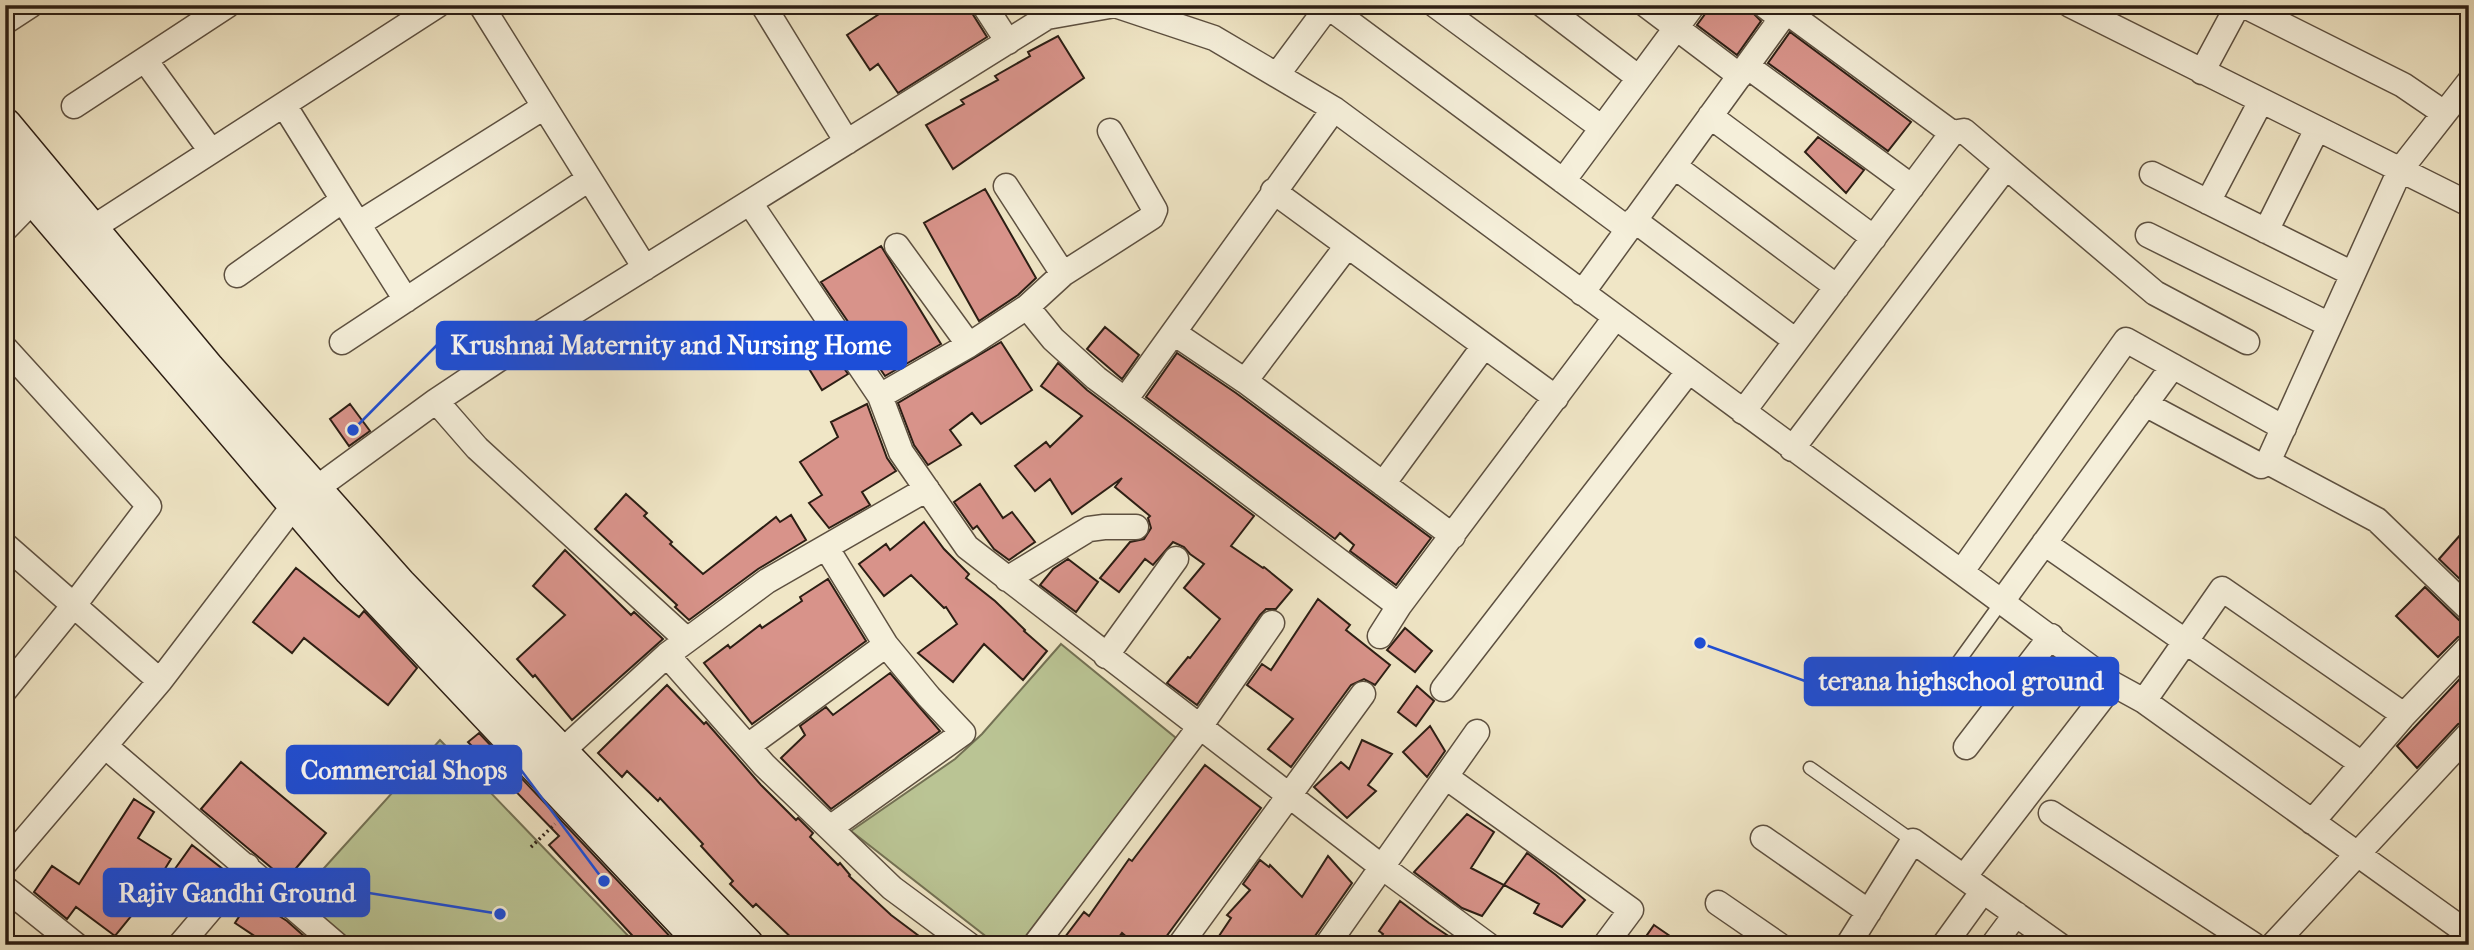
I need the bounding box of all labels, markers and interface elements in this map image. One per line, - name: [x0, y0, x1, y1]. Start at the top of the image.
- callout: Krushnai Maternity and Nursing Home: [437, 322, 906, 369]
- text: Krushnai Maternity and Nursing Home: [451, 330, 892, 361]
- callout: terana highschool ground: [1805, 658, 2118, 705]
- text: terana highschool ground: [1818, 666, 2104, 697]
- callout: Commercial Shops: [287, 746, 521, 793]
- text: Commercial Shops: [301, 755, 508, 786]
- callout: Rajiv Gandhi Ground: [104, 869, 369, 916]
- text: Rajiv Gandhi Ground: [118, 878, 357, 909]

